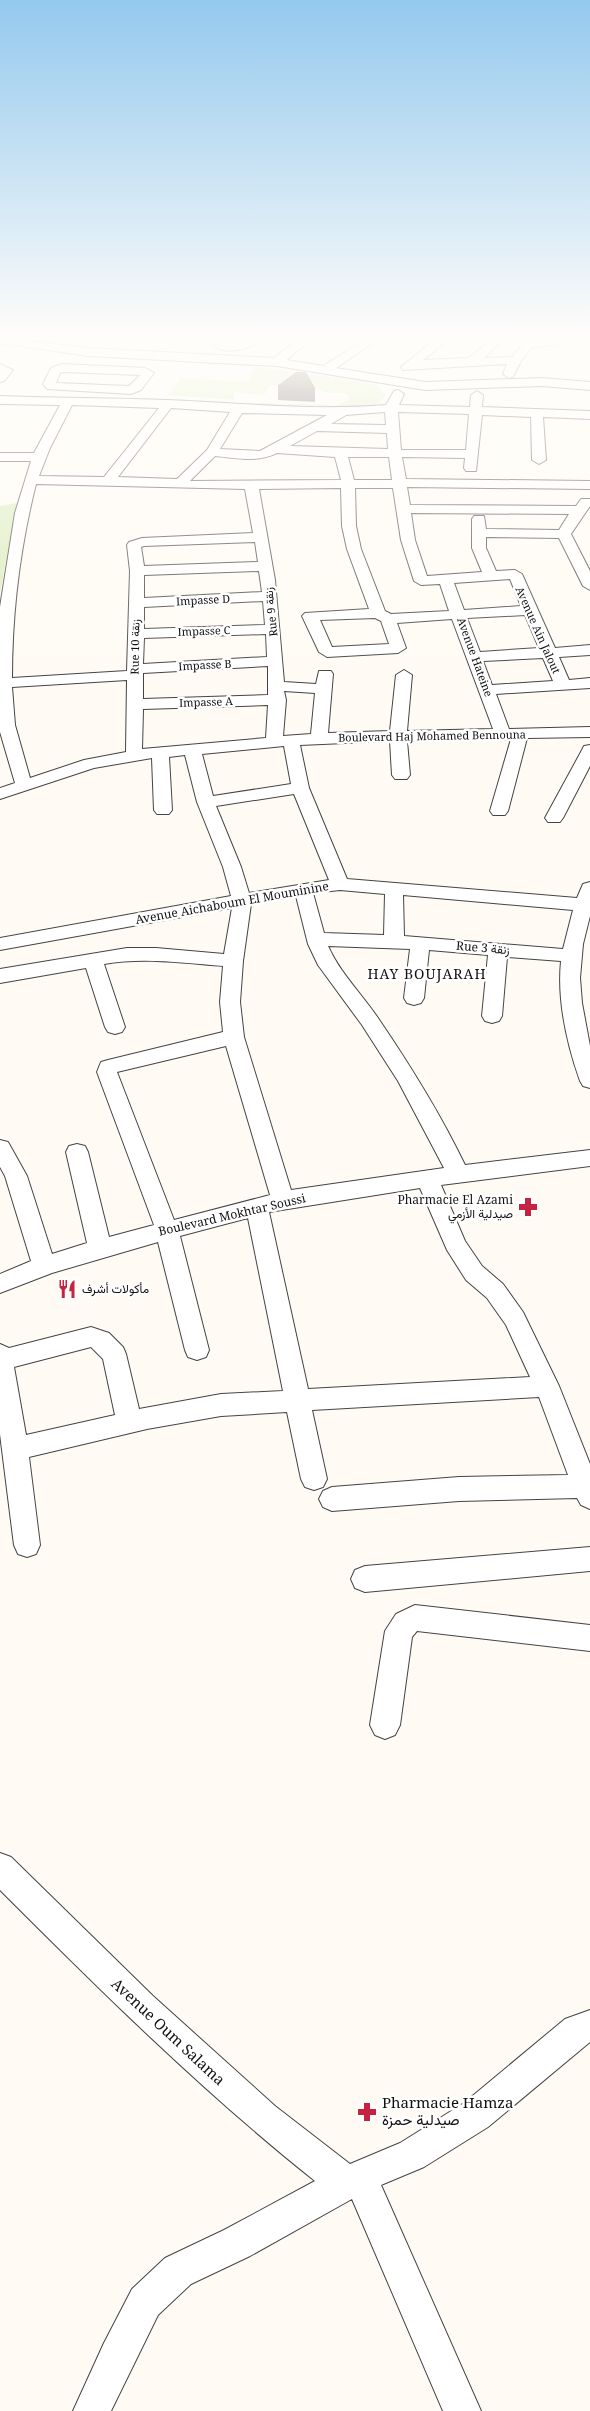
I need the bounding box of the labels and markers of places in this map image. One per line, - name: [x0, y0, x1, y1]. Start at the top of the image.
- place label: Pharmacie El Azami صيدلية الأزمي: [397, 1191, 513, 1224]
- pharmacy icon: Pharmacie El Azami صيدلية الأزمي: [517, 1196, 539, 1218]
- restaurant icon: مأكولات أشرف: [56, 1278, 78, 1300]
- place label: مأكولات أشرف: [82, 1280, 149, 1297]
- place label: Pharmacie Hamza صيدلية حمزة: [382, 2092, 513, 2129]
- pharmacy icon: Pharmacie Hamza صيدلية حمزة: [356, 2101, 378, 2123]

